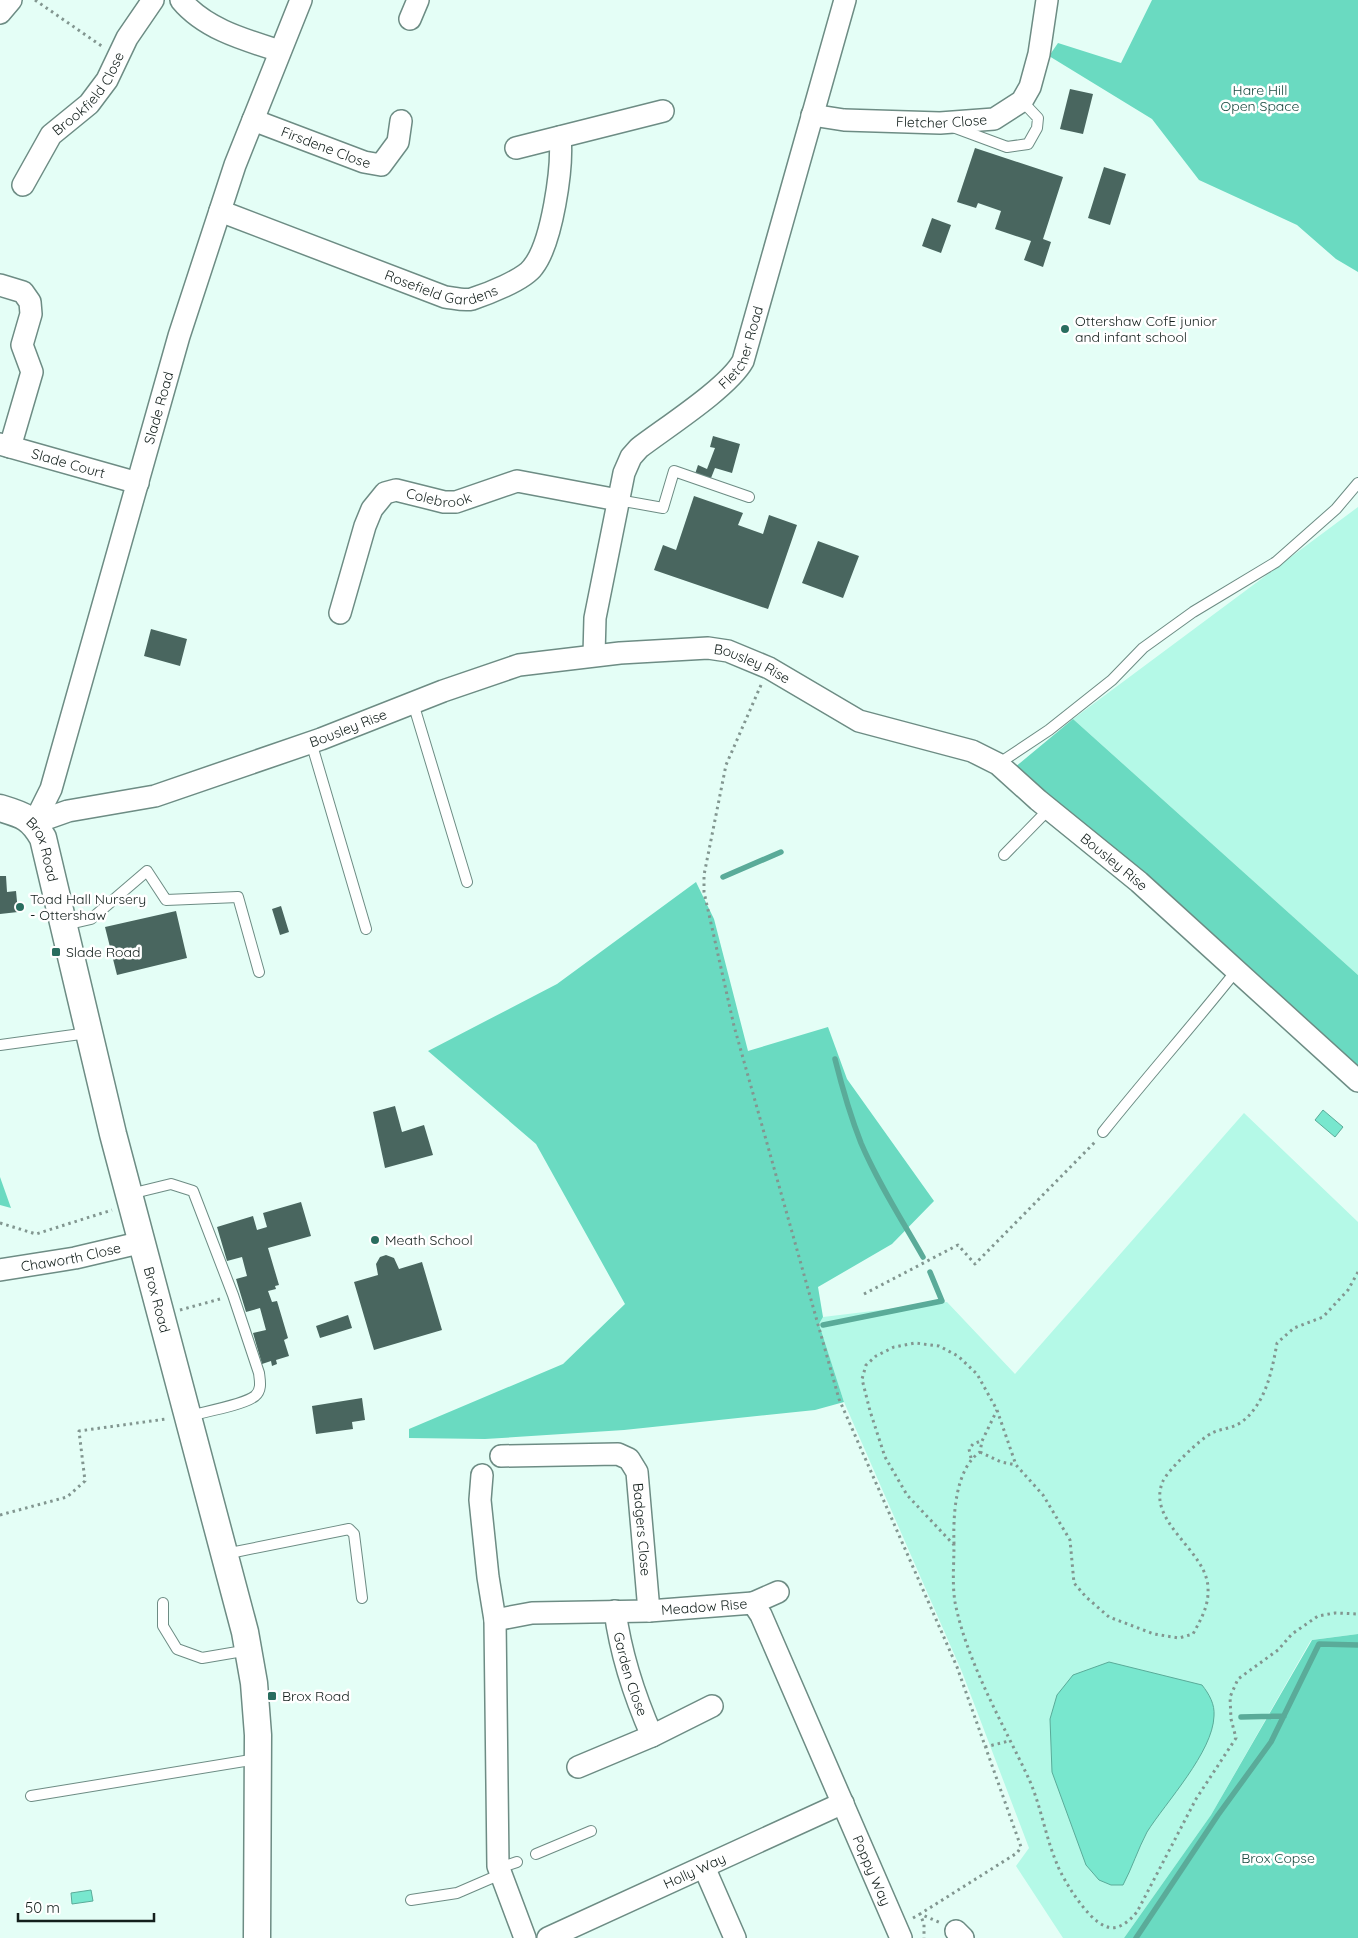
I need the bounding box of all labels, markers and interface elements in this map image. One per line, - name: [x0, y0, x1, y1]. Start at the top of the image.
- street label: Brookfield Close: [48, 49, 128, 139]
- park label: Hare Hill Open Space: [1220, 81, 1300, 115]
- street label: Fletcher Close: [896, 111, 988, 132]
- street label: Firsdene Close: [279, 122, 372, 172]
- street label: Rosefield Gardens: [382, 266, 500, 309]
- street label: Fletcher Road: [714, 304, 767, 393]
- place label: Ottershaw CofE junior and infant school: [1075, 312, 1217, 346]
- marker: Ottershaw CofE junior and infant school: [1059, 323, 1071, 335]
- street label: Slade Road: [140, 370, 177, 446]
- street label: Slade Court: [30, 444, 107, 482]
- street label: Colebrook: [404, 484, 474, 511]
- street label: Bousley Rise: [713, 640, 794, 688]
- street label: Bousley Rise: [307, 705, 390, 751]
- street label: Brox Road: [22, 813, 62, 883]
- street label: Bousley Rise: [1077, 829, 1152, 895]
- place label: Toad Hall Nursery - Ottershaw: [30, 890, 146, 924]
- marker: Toad Hall Nursery - Ottershaw: [14, 901, 26, 913]
- place label: Slade Road: [66, 943, 141, 961]
- marker: Slade Road: [50, 946, 62, 958]
- place label: Meath School: [385, 1231, 473, 1249]
- marker: Meath School: [369, 1234, 381, 1246]
- street label: Chaworth Close: [19, 1238, 123, 1276]
- street label: Brox Road: [140, 1265, 174, 1335]
- street label: Badgers Close: [629, 1482, 655, 1577]
- street label: Meadow Rise: [660, 1594, 748, 1619]
- street label: Garden Close: [610, 1631, 652, 1719]
- place label: Brox Road: [282, 1687, 350, 1705]
- marker: Brox Road: [266, 1690, 278, 1702]
- street label: Poppy Way: [849, 1833, 895, 1909]
- street label: Holly Way: [660, 1849, 728, 1893]
- park label: Brox Copse: [1241, 1849, 1315, 1867]
- scale bar: [18, 1890, 154, 1922]
- text: 50 m: [25, 1898, 60, 1917]

